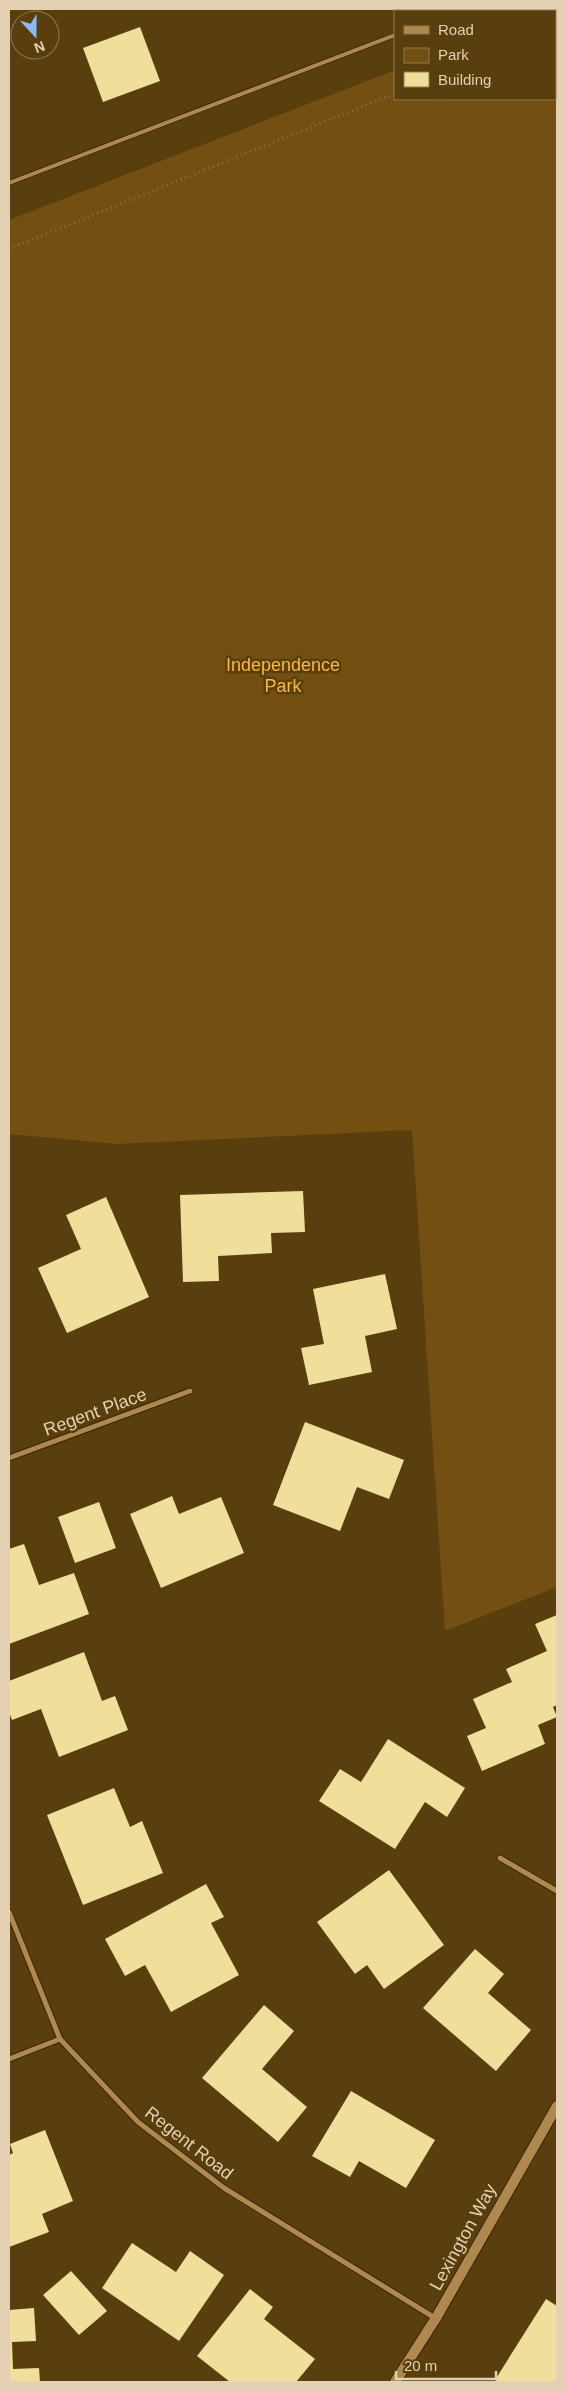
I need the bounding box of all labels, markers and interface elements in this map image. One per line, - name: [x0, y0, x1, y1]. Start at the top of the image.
- north arrow: [10, 10, 60, 60]
- legend: [394, 10, 556, 100]
- text: Road: [438, 21, 474, 38]
- text: N: [32, 38, 47, 56]
- text: Park: [438, 46, 469, 63]
- text: Building: [438, 71, 491, 88]
- park label: Independence Park: [226, 655, 340, 696]
- street label: Regent Place: [41, 1384, 149, 1440]
- street label: Regent Road: [141, 2102, 237, 2184]
- street label: Lexington Way: [426, 2180, 500, 2294]
- scale bar: [396, 2348, 496, 2380]
- text: 20 m: [404, 2357, 437, 2374]

